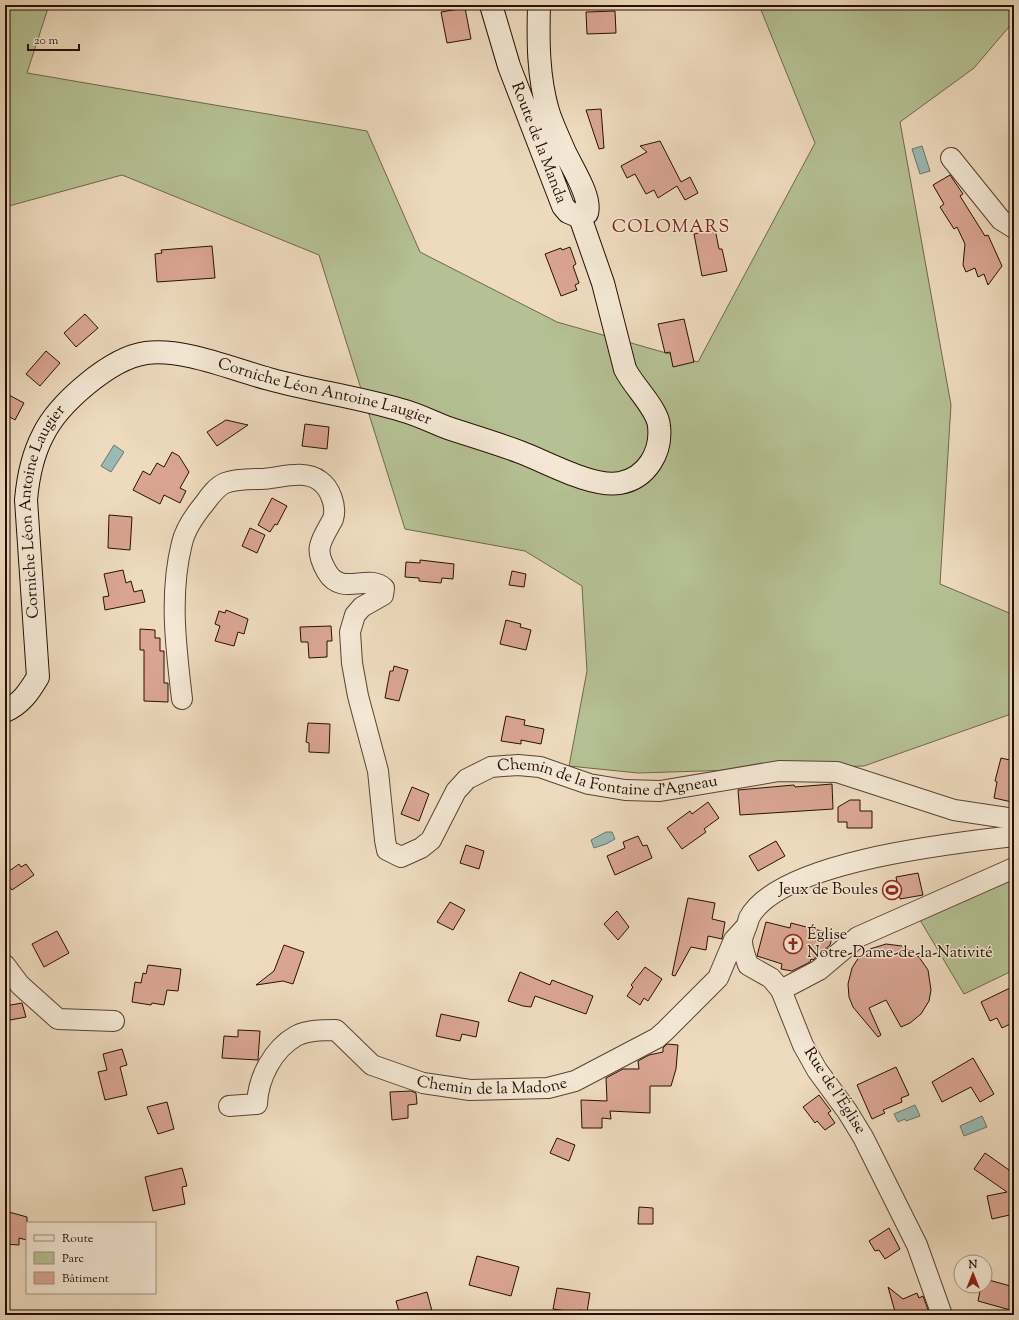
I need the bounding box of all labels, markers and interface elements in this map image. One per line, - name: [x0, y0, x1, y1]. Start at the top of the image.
- scale bar: [28, 26, 79, 52]
- text: 20 m: [34, 32, 59, 50]
- street label: Route de la Manda: [505, 79, 573, 207]
- district label: COLOMARS: [612, 215, 730, 241]
- street label: Corniche Léon Antoine Laugier: [215, 352, 435, 431]
- street label: Corniche Léon Antoine Laugier: [14, 400, 71, 619]
- street label: Chemin de la Fontaine d'Agneau: [496, 753, 719, 803]
- place label: Jeux de Boules: [778, 879, 878, 902]
- sports icon: Jeux de Boules: [881, 879, 903, 901]
- place label: Église Notre-Dame-de-la-Nativité: [807, 924, 993, 965]
- church icon: Église Notre-Dame-de-la-Nativité: [782, 933, 804, 955]
- street label: Rue de l'Église: [797, 1043, 871, 1139]
- street label: Chemin de la Madone: [413, 1070, 570, 1102]
- legend: [26, 1222, 156, 1294]
- text: Route: [62, 1230, 94, 1248]
- text: Parc: [62, 1250, 84, 1268]
- north arrow: [953, 1254, 993, 1294]
- text: N: [968, 1257, 978, 1273]
- text: Bâtiment: [62, 1270, 109, 1288]

